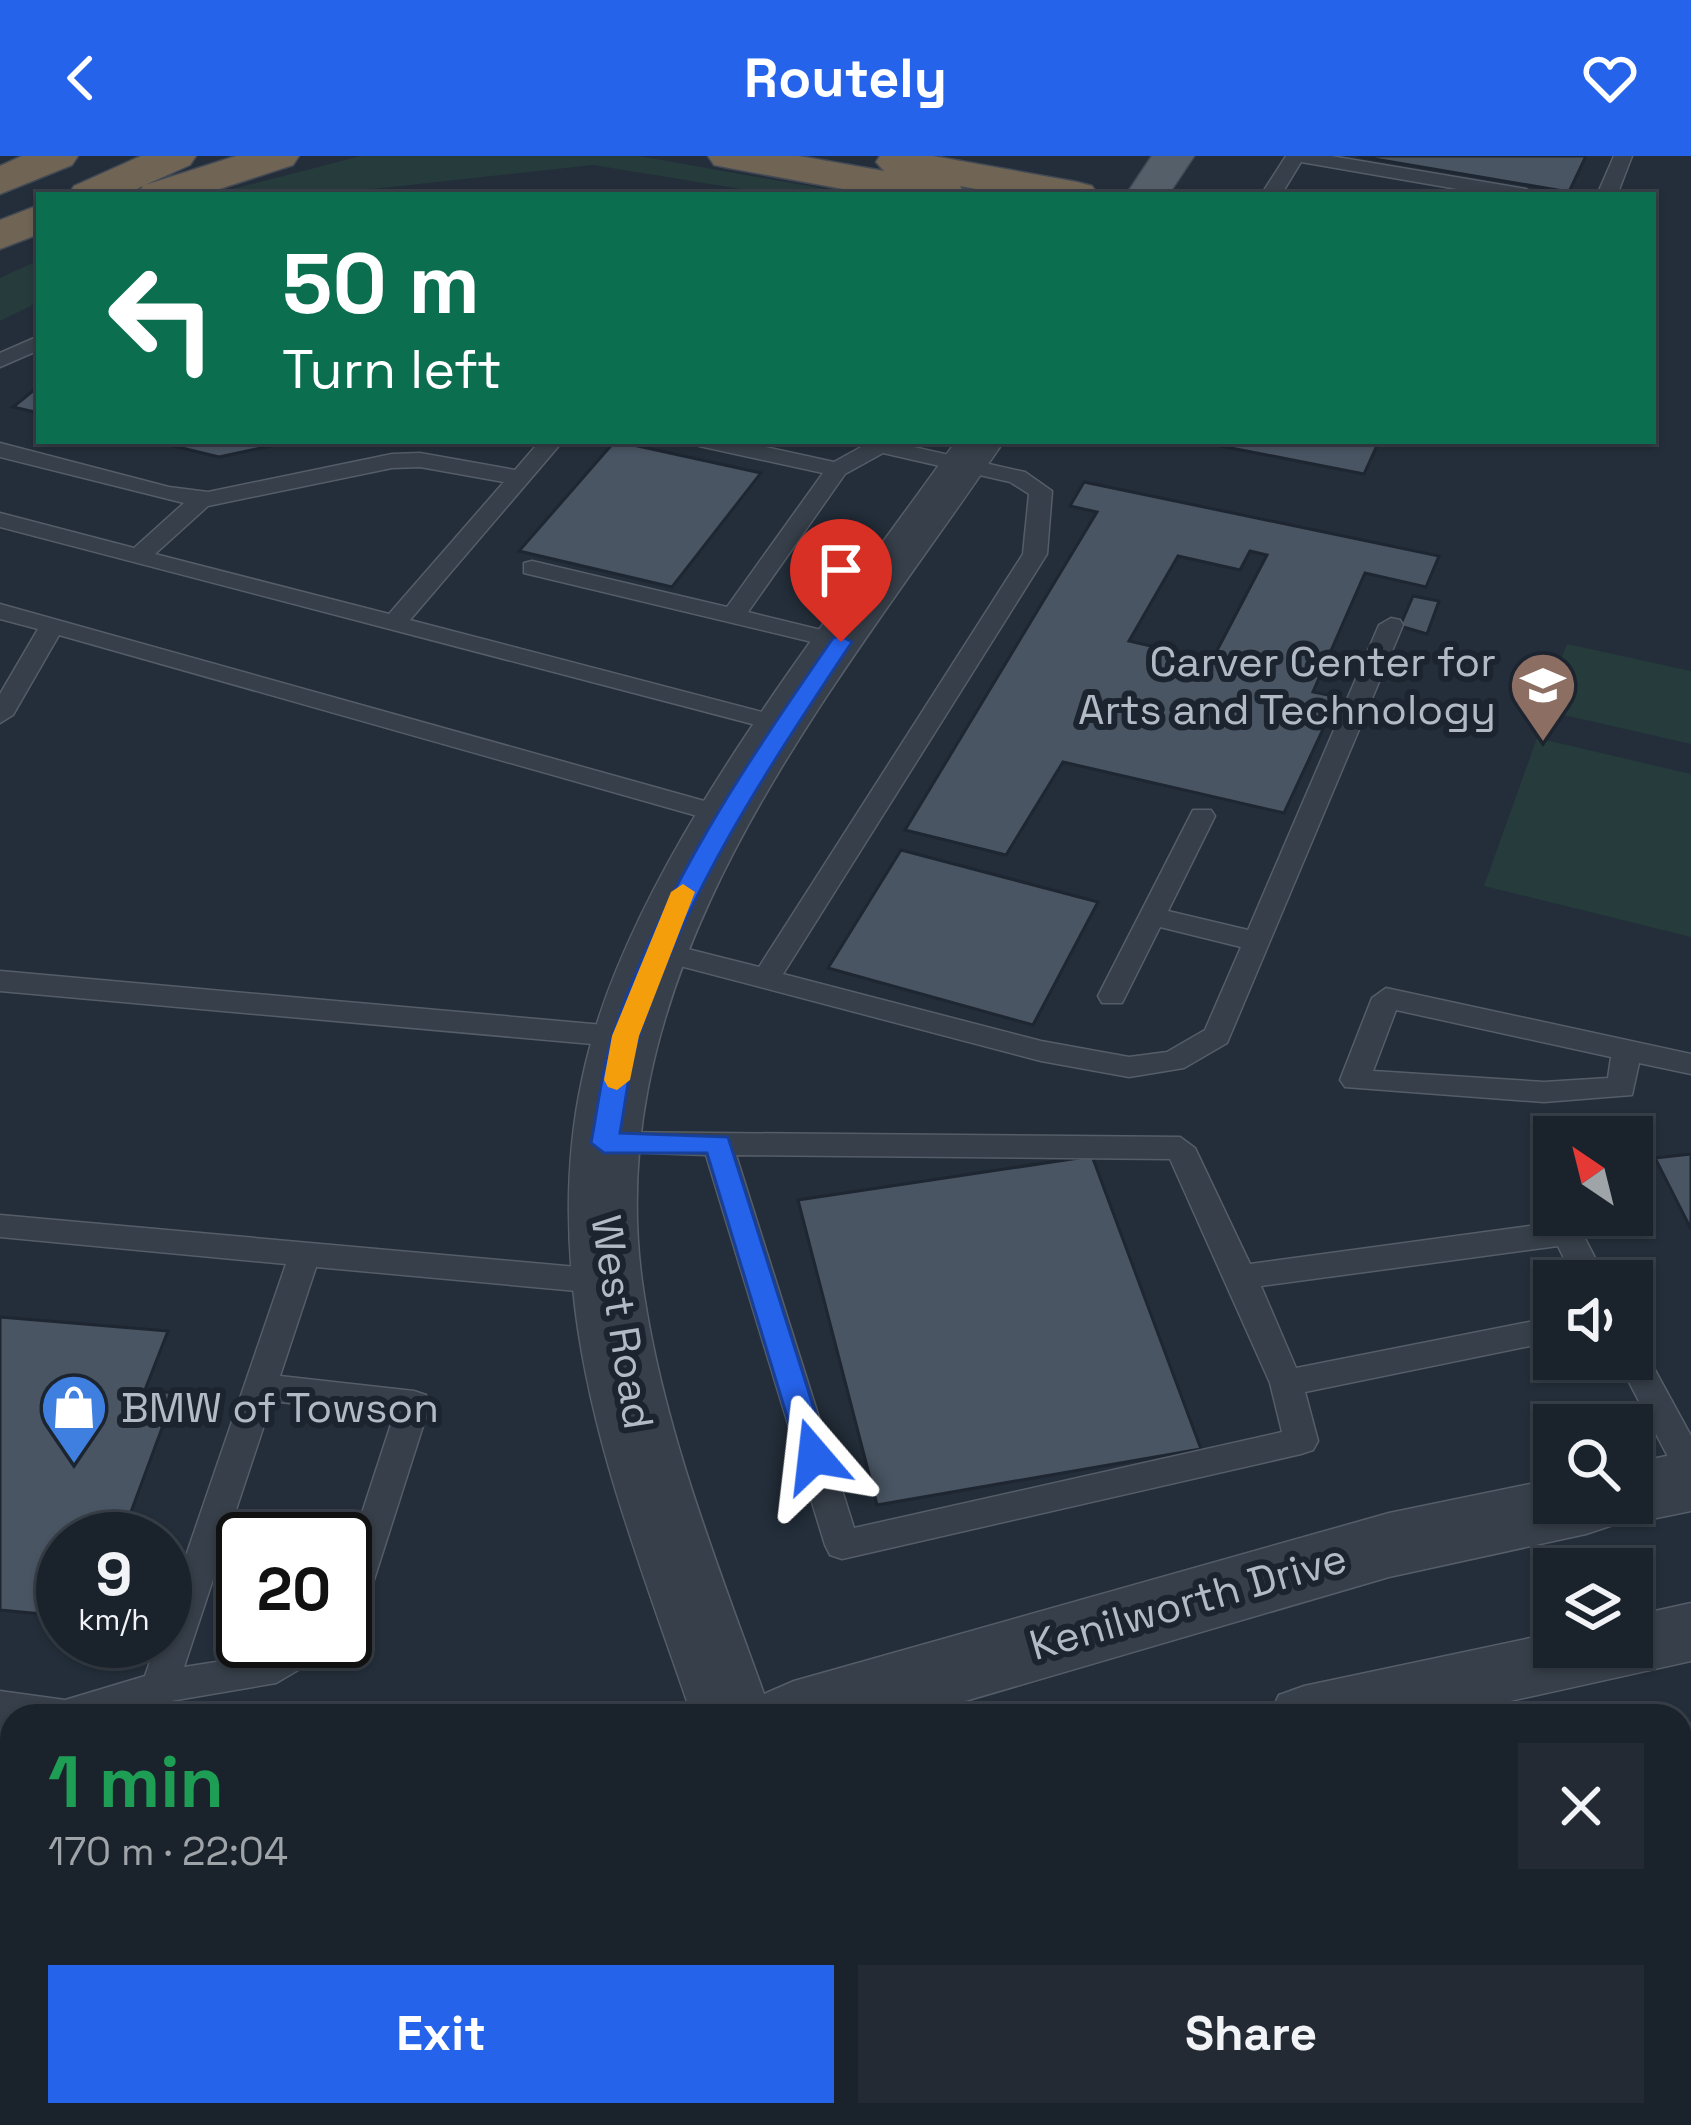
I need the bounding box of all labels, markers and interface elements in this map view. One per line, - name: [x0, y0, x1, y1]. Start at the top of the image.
- text: Routely: [744, 44, 947, 113]
- icon: back: [48, 45, 114, 111]
- icon: heart: [1577, 45, 1643, 111]
- text: 50 m: [282, 230, 480, 338]
- icon: left: [84, 240, 240, 396]
- text: Turn left: [282, 335, 502, 404]
- pin: [790, 519, 892, 642]
- icon: arrive: [808, 537, 874, 603]
- place label: Carver Center for Arts and Technology: [1078, 635, 1496, 736]
- school or university icon: Carver Center for Arts and Technology: [1508, 650, 1578, 744]
- north arrow: [1533, 1116, 1653, 1236]
- map controls: [1533, 1116, 1653, 1668]
- street label: West Road: [579, 1211, 666, 1433]
- button: sound: [1533, 1260, 1653, 1380]
- shop icon: BMW of Towson: [39, 1372, 109, 1466]
- place label: BMW of Towson: [121, 1381, 439, 1434]
- position arrow: [751, 1393, 877, 1519]
- button: search: [1533, 1404, 1653, 1524]
- speed limit sign: 20: [216, 1512, 372, 1668]
- street label: Kenilworth Drive: [1023, 1531, 1353, 1672]
- text: 9: [95, 1536, 133, 1613]
- button: layers: [1533, 1548, 1653, 1668]
- text: km/h: [78, 1600, 150, 1639]
- text: 1 min: [48, 1736, 224, 1828]
- button: close: [1518, 1743, 1644, 1869]
- text: 170 m · 22:04: [48, 1827, 288, 1876]
- button: Exit: [48, 1965, 834, 2103]
- button: Share: [858, 1965, 1644, 2103]

